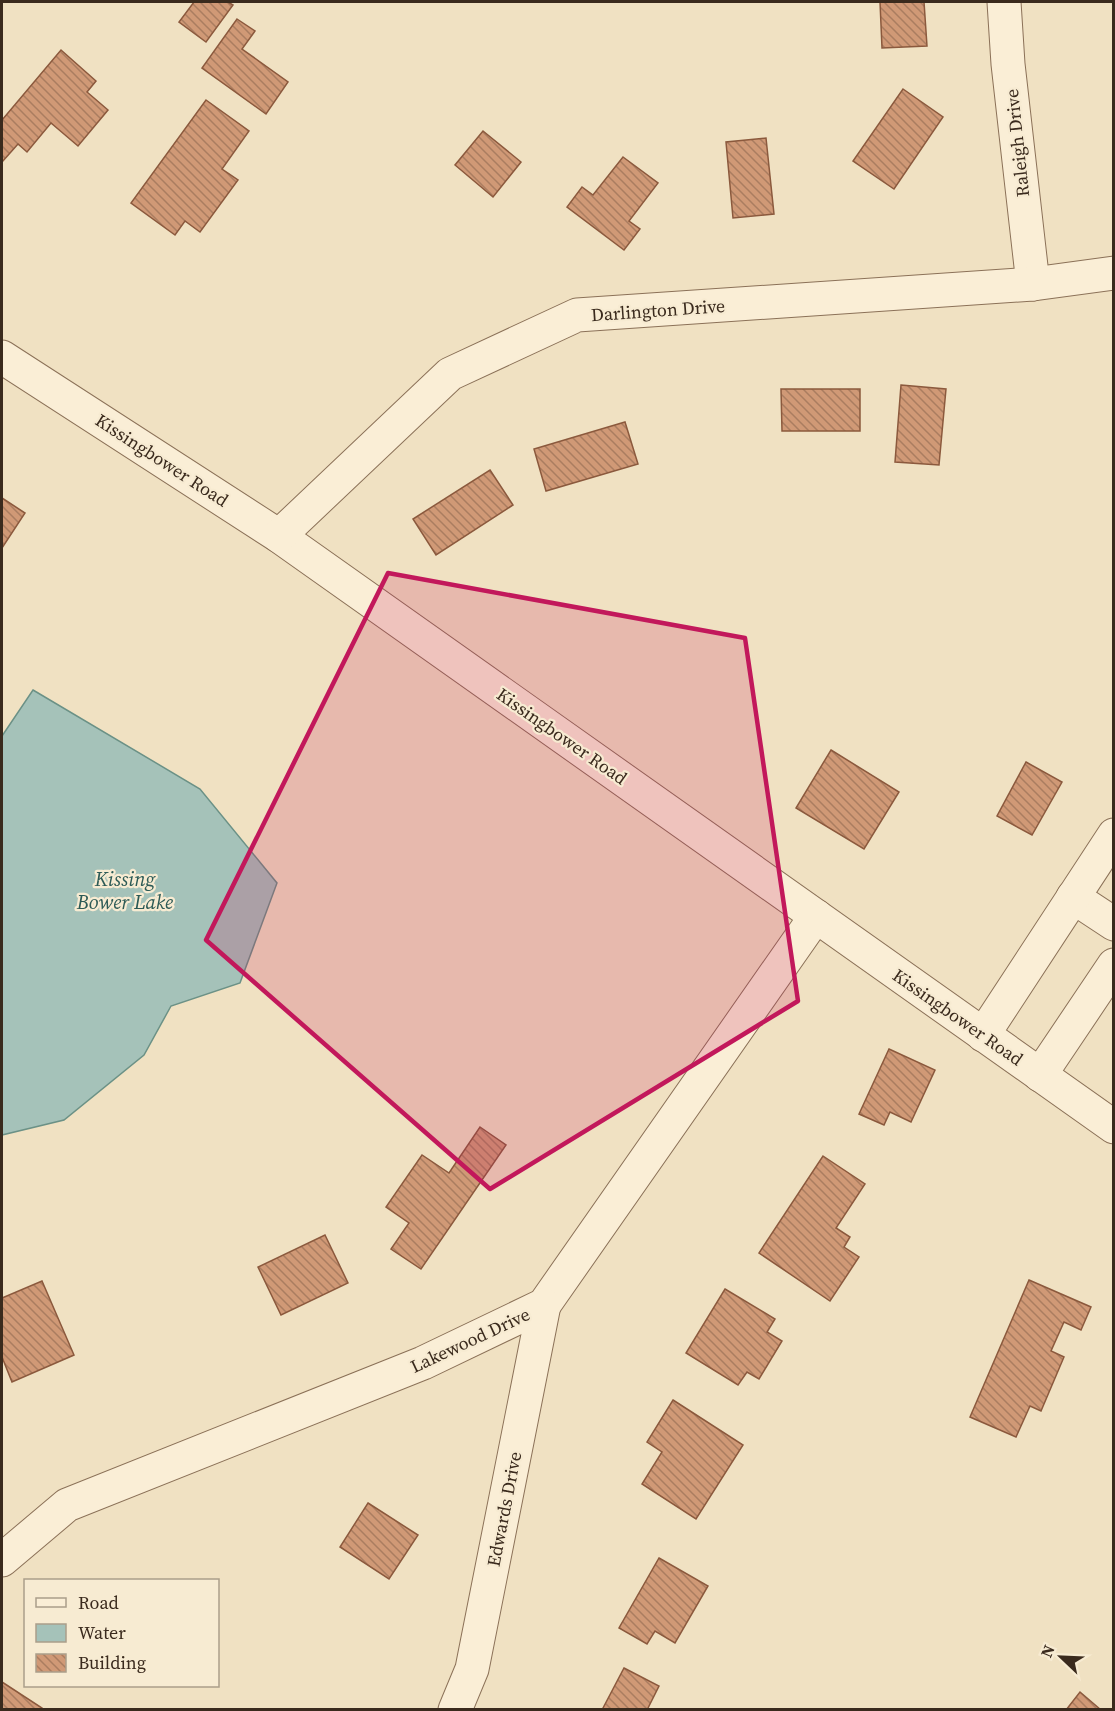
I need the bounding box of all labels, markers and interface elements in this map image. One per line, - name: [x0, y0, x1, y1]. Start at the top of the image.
- street label: Raleigh Drive: [999, 88, 1035, 198]
- street label: Darlington Drive: [590, 293, 726, 327]
- street label: Kissingbower Road: [91, 408, 233, 512]
- street label: Kissingbower Road: [492, 682, 632, 790]
- water label: Kissing Bower Lake: [76, 865, 173, 916]
- street label: Kissingbower Road: [888, 963, 1028, 1071]
- street label: Lakewood Drive: [406, 1301, 534, 1379]
- street label: Edwards Drive: [481, 1449, 527, 1569]
- legend: [24, 1579, 219, 1687]
- text: Road: [78, 1590, 119, 1615]
- text: Water: [78, 1620, 126, 1645]
- north arrow: [1031, 1627, 1091, 1687]
- text: N: [1035, 1641, 1060, 1661]
- text: Building: [78, 1650, 146, 1675]

